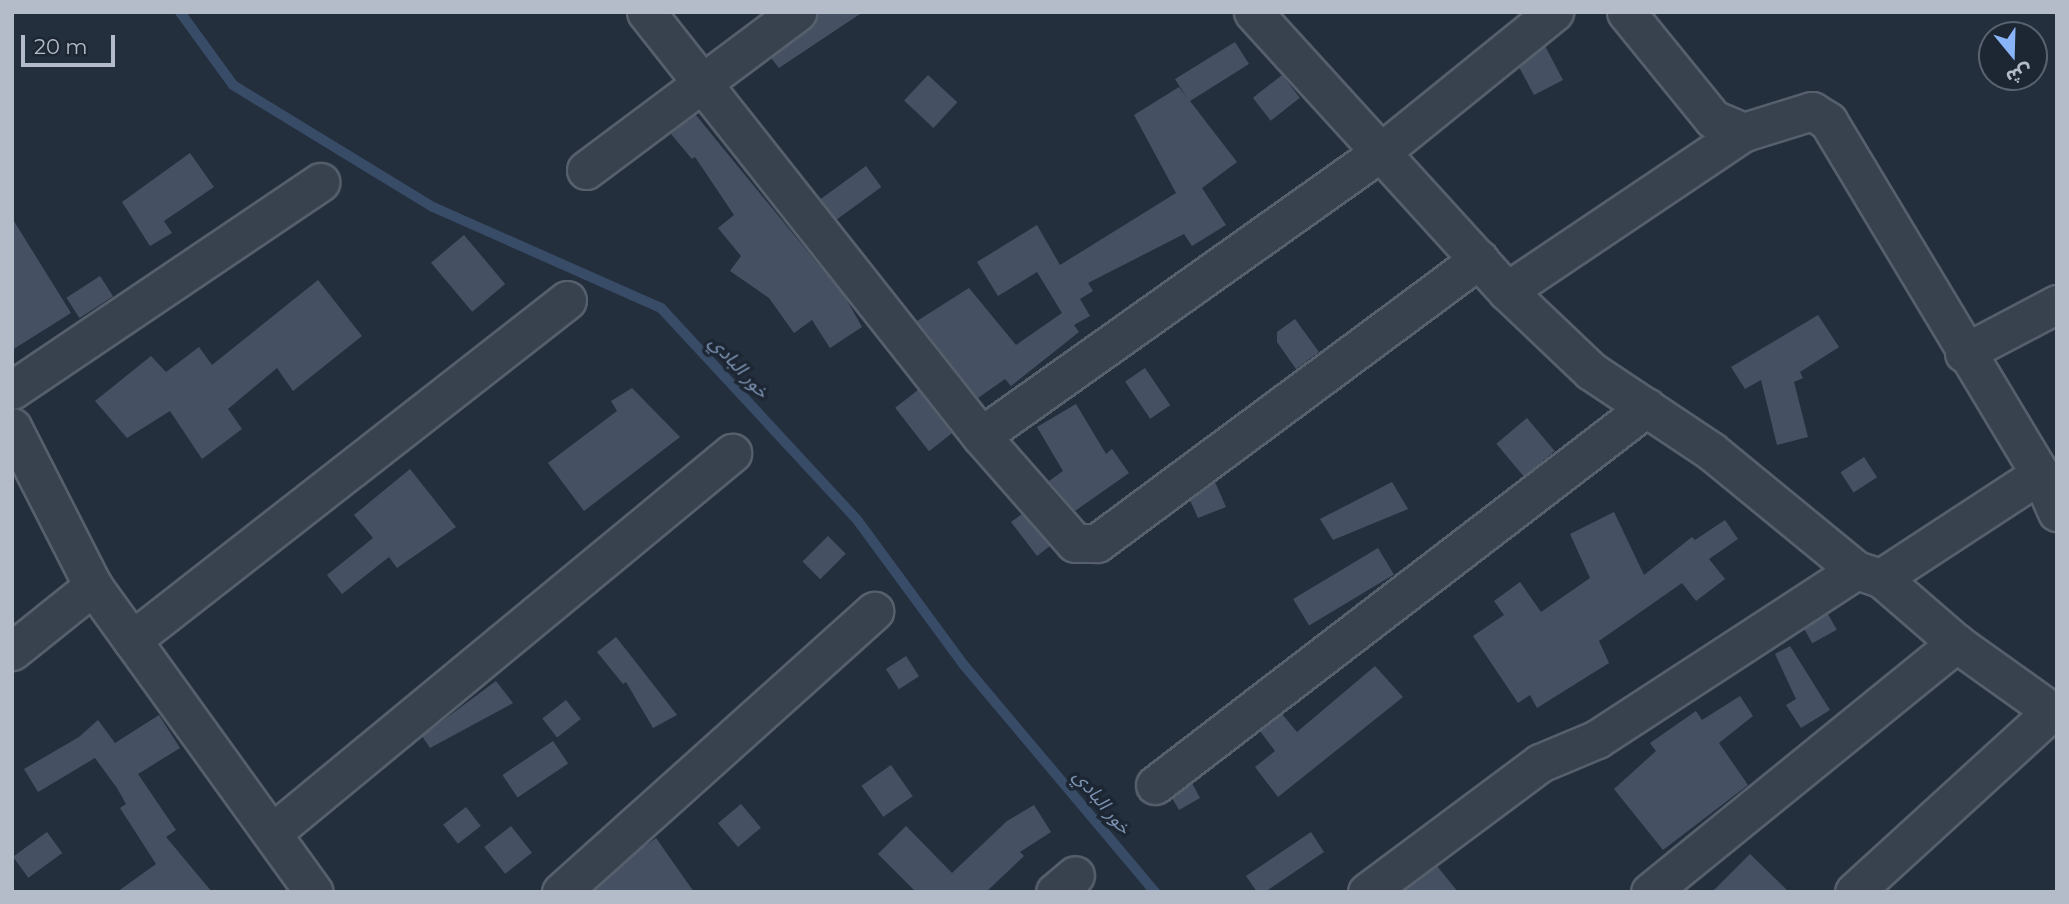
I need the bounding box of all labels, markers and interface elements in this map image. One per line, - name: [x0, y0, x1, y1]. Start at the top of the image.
- scale bar: [24, 21, 119, 65]
- north arrow: [1978, 21, 2048, 91]
- text: 20 m: [34, 34, 88, 59]
- text: ش: [2003, 59, 2035, 90]
- water label: خور البادي: [704, 331, 774, 403]
- water label: خور البادي: [1068, 765, 1136, 839]

